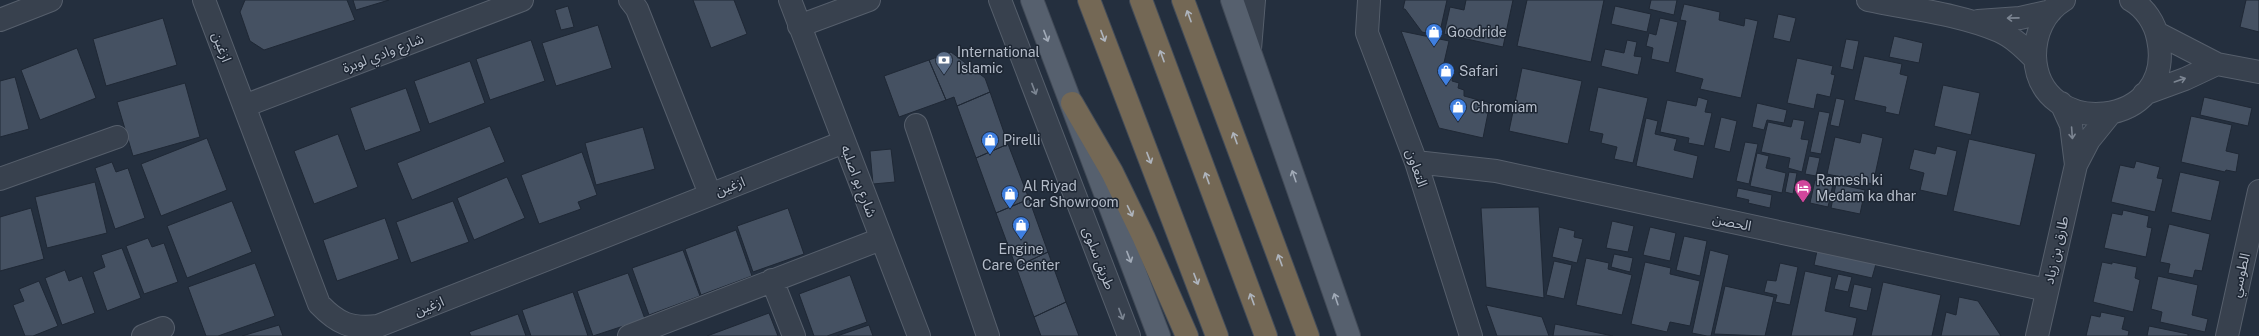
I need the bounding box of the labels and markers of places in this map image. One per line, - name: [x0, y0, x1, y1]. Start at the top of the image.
- shop icon: Goodride: [1424, 22, 1444, 47]
- place label: Goodride: [1447, 24, 1507, 40]
- place label: International Islamic: [957, 44, 1040, 76]
- bank icon: International Islamic: [934, 50, 954, 75]
- shop icon: Safari: [1436, 61, 1456, 86]
- place label: Safari: [1459, 63, 1498, 79]
- shop icon: Chromiam: [1448, 97, 1468, 122]
- place label: Chromiam: [1471, 99, 1537, 115]
- shop icon: Pirelli: [980, 130, 1000, 155]
- place label: Pirelli: [1003, 132, 1040, 148]
- place label: Ramesh ki Medam ka dhar: [1816, 172, 1916, 204]
- place label: Al Riyad Car Showroom: [1023, 178, 1119, 210]
- hotel icon: Ramesh ki Medam ka dhar: [1793, 178, 1813, 203]
- shop icon: Al Riyad Car Showroom: [1000, 184, 1020, 209]
- shop icon: Engine Care Center: [1011, 215, 1031, 240]
- place label: Engine Care Center: [982, 241, 1060, 273]

